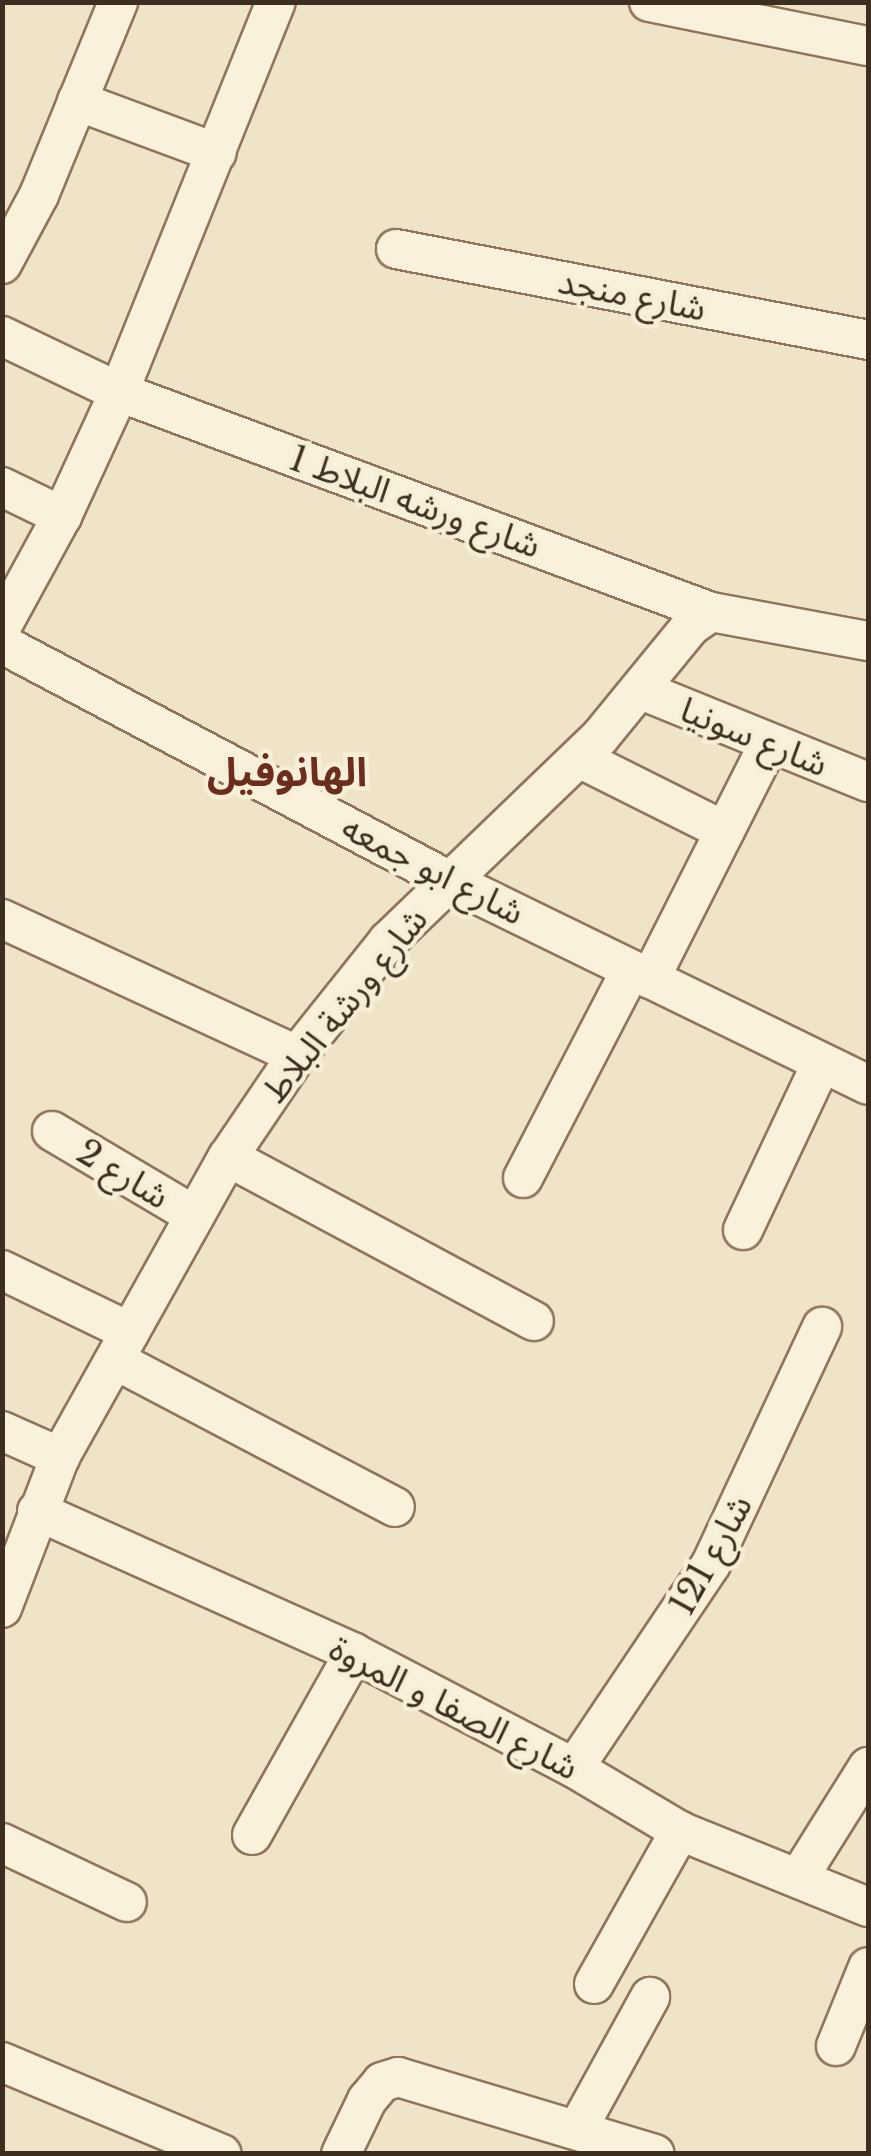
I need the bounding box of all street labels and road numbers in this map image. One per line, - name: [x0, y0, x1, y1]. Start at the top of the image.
- street label: شارع منجد: [555, 260, 709, 330]
- street label: شارع ورشه البلاط 1: [284, 437, 546, 567]
- street label: شارع سونيا: [674, 689, 834, 785]
- street label: شارع ابو جمعه: [335, 806, 531, 934]
- street label: شارع ورشة البلاط: [254, 899, 436, 1111]
- street label: شارع 2: [69, 1130, 177, 1218]
- street label: شارع 121: [661, 1488, 761, 1622]
- street label: شارع الصفا و المروة: [323, 1627, 585, 1789]

